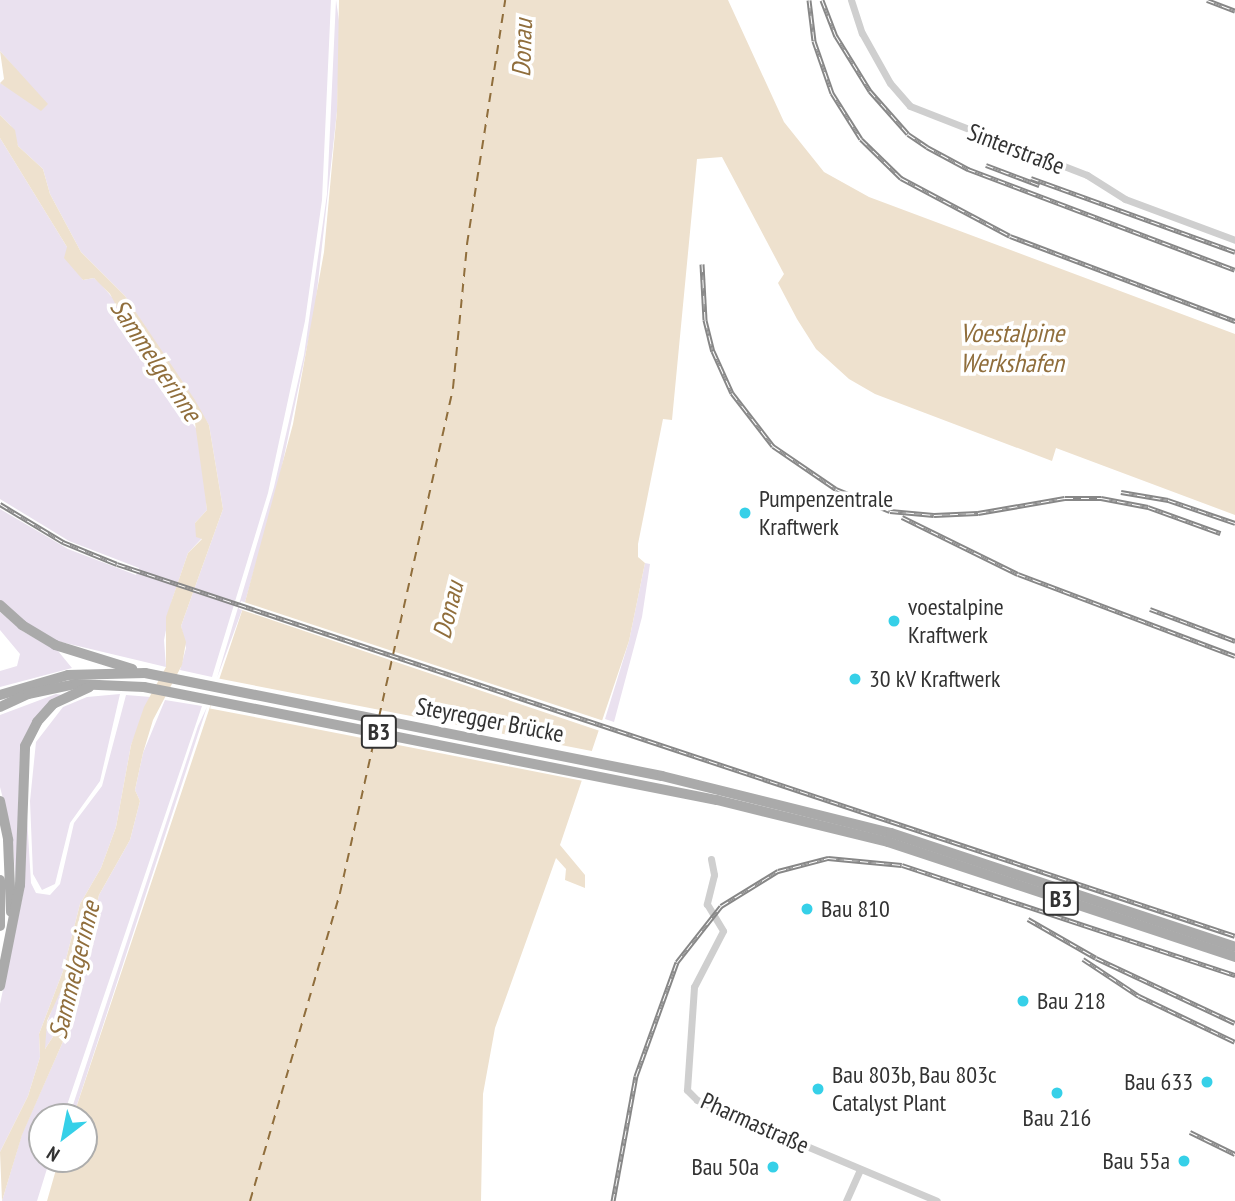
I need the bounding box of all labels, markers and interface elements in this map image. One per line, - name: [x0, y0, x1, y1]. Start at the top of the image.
- water label: Donau: [505, 18, 539, 78]
- street label: Sinterstraße: [963, 117, 1069, 181]
- water label: Sammelgerinne: [104, 293, 208, 427]
- water label: Voestalpine Werkshafen: [960, 317, 1064, 378]
- place label: Pumpenzentrale Kraftwerk: [759, 485, 893, 541]
- marker: Pumpenzentrale Kraftwerk: [737, 505, 753, 521]
- water label: Donau: [426, 578, 470, 642]
- place label: voestalpine Kraftwerk: [908, 593, 1004, 649]
- marker: voestalpine Kraftwerk: [886, 613, 902, 629]
- place label: 30 kV Kraftwerk: [869, 665, 1001, 693]
- marker: 30 kV Kraftwerk: [847, 671, 863, 687]
- street label: Steyregger Brücke: [414, 692, 566, 748]
- road number: B3: [360, 712, 398, 752]
- road number: B3: [1042, 879, 1080, 918]
- place label: Bau 810: [821, 895, 890, 923]
- water label: Sammelgerinne: [42, 898, 106, 1042]
- marker: Bau 810: [799, 901, 815, 917]
- place label: Bau 218: [1037, 987, 1106, 1015]
- marker: Bau 218: [1015, 993, 1031, 1009]
- place label: Bau 803b, Bau 803c Catalyst Plant: [832, 1061, 998, 1117]
- place label: Bau 633: [1124, 1068, 1193, 1096]
- marker: Bau 633: [1199, 1074, 1215, 1090]
- marker: Bau 803b, Bau 803c Catalyst Plant: [810, 1081, 826, 1097]
- marker: Bau 216: [1049, 1085, 1065, 1101]
- street label: Pharmastraße: [696, 1086, 814, 1160]
- north arrow: [28, 1103, 98, 1173]
- place label: Bau 216: [1023, 1104, 1091, 1132]
- text: N: [42, 1141, 64, 1167]
- place label: Bau 55a: [1102, 1147, 1170, 1175]
- place label: Bau 50a: [691, 1153, 759, 1181]
- marker: Bau 55a: [1176, 1153, 1192, 1169]
- marker: Bau 50a: [765, 1159, 781, 1175]

